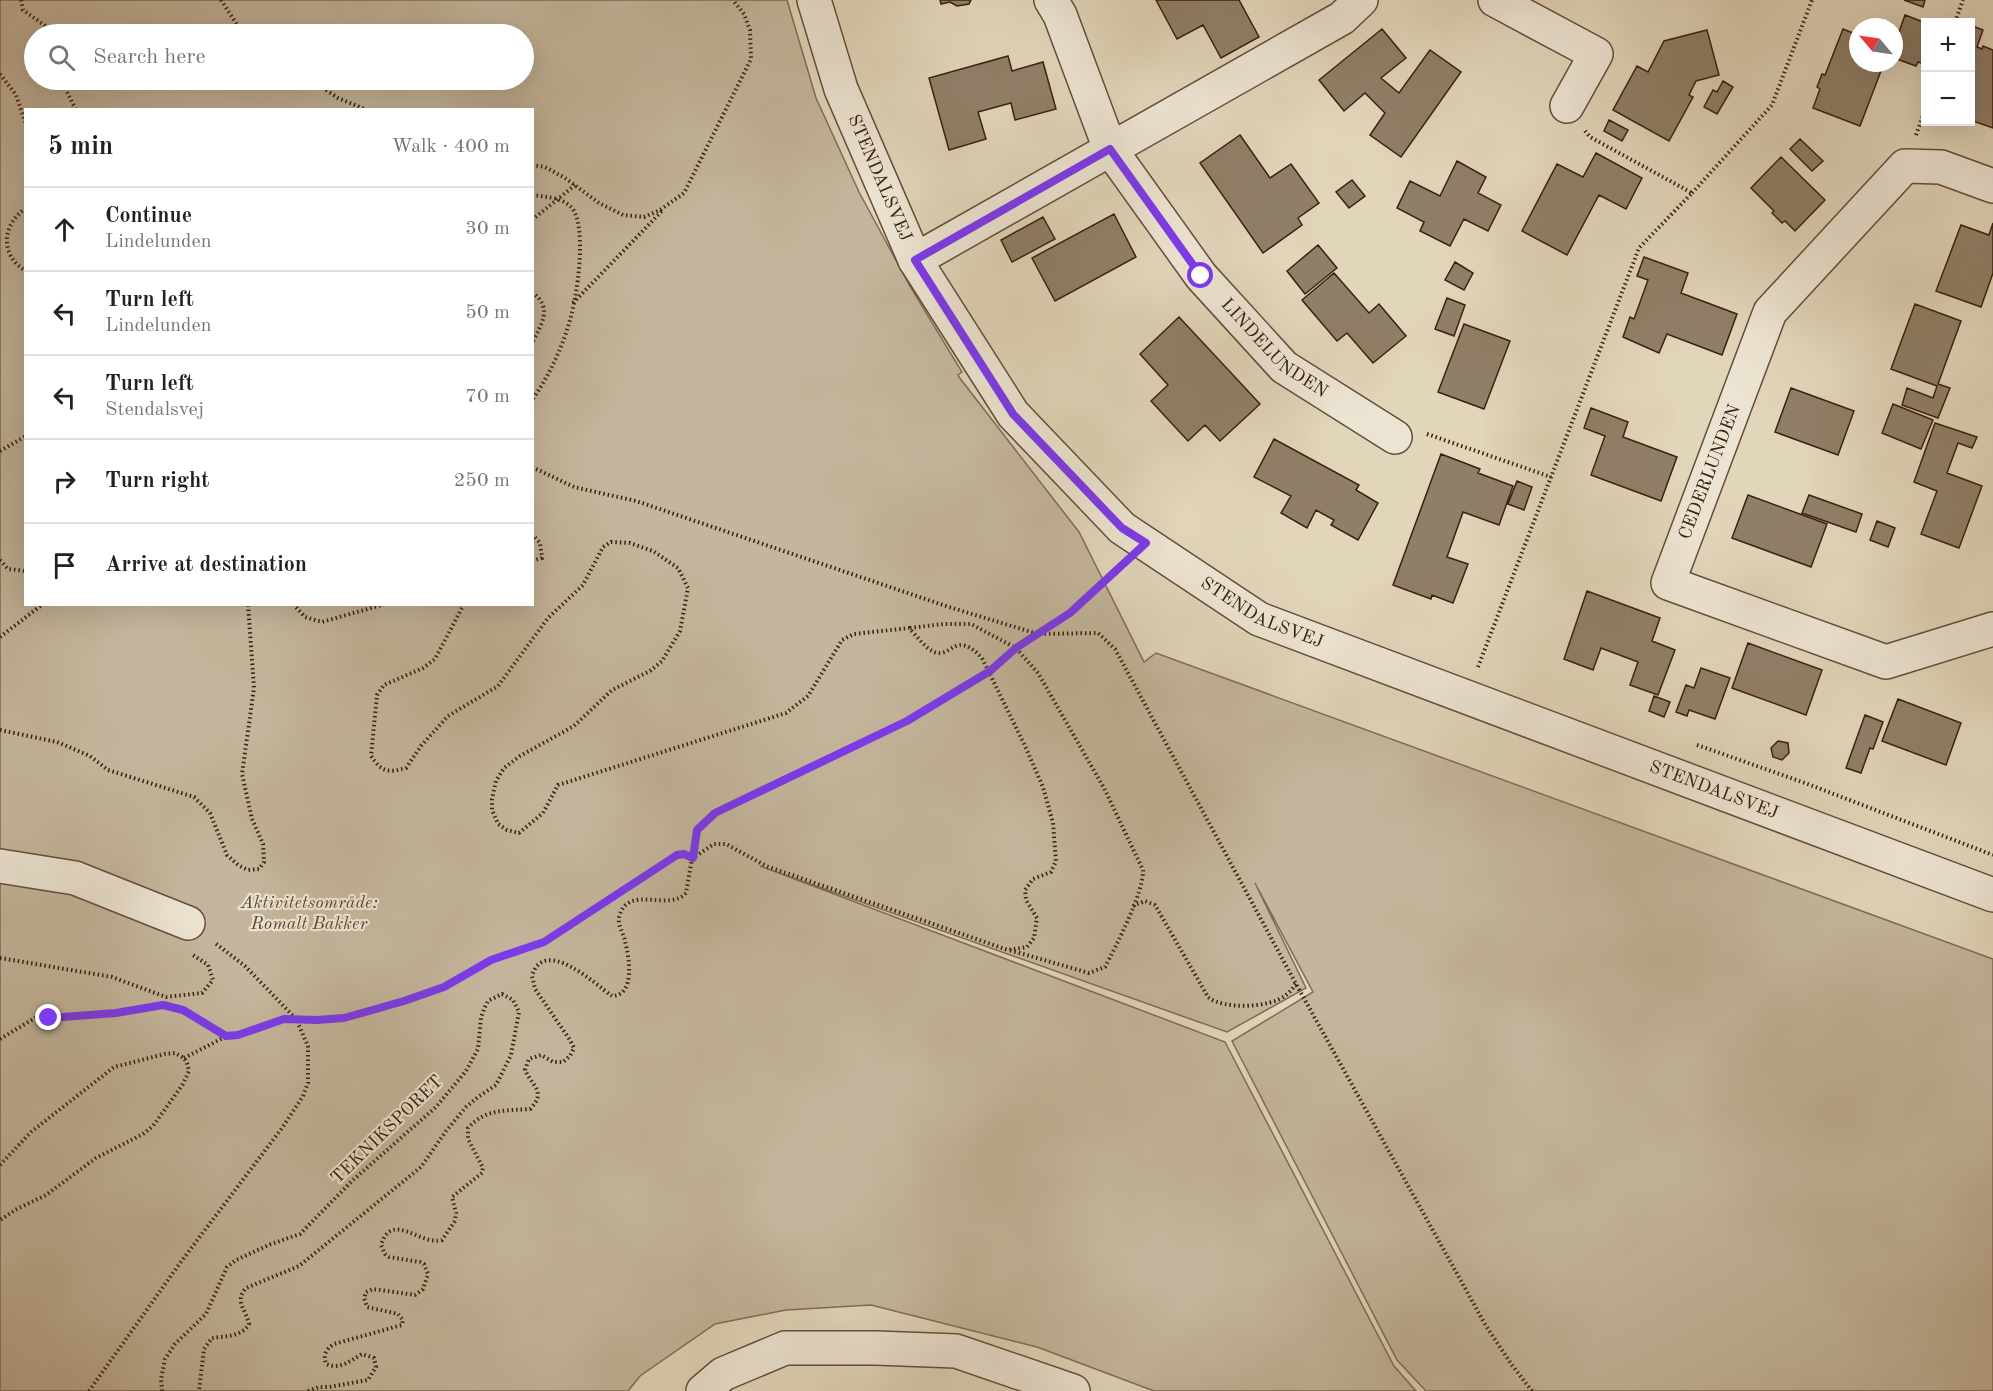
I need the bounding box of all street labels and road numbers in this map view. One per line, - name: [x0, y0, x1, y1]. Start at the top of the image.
- street label: STENDALSVEJ: [844, 112, 915, 244]
- street label: LINDELUNDEN: [1217, 295, 1331, 401]
- street label: CEDERLUNDEN: [1676, 402, 1744, 542]
- street label: STENDALSVEJ: [1197, 574, 1326, 651]
- street label: STENDALSVEJ: [1647, 758, 1781, 823]
- street label: TEKNIKSPORET: [328, 1072, 446, 1188]

